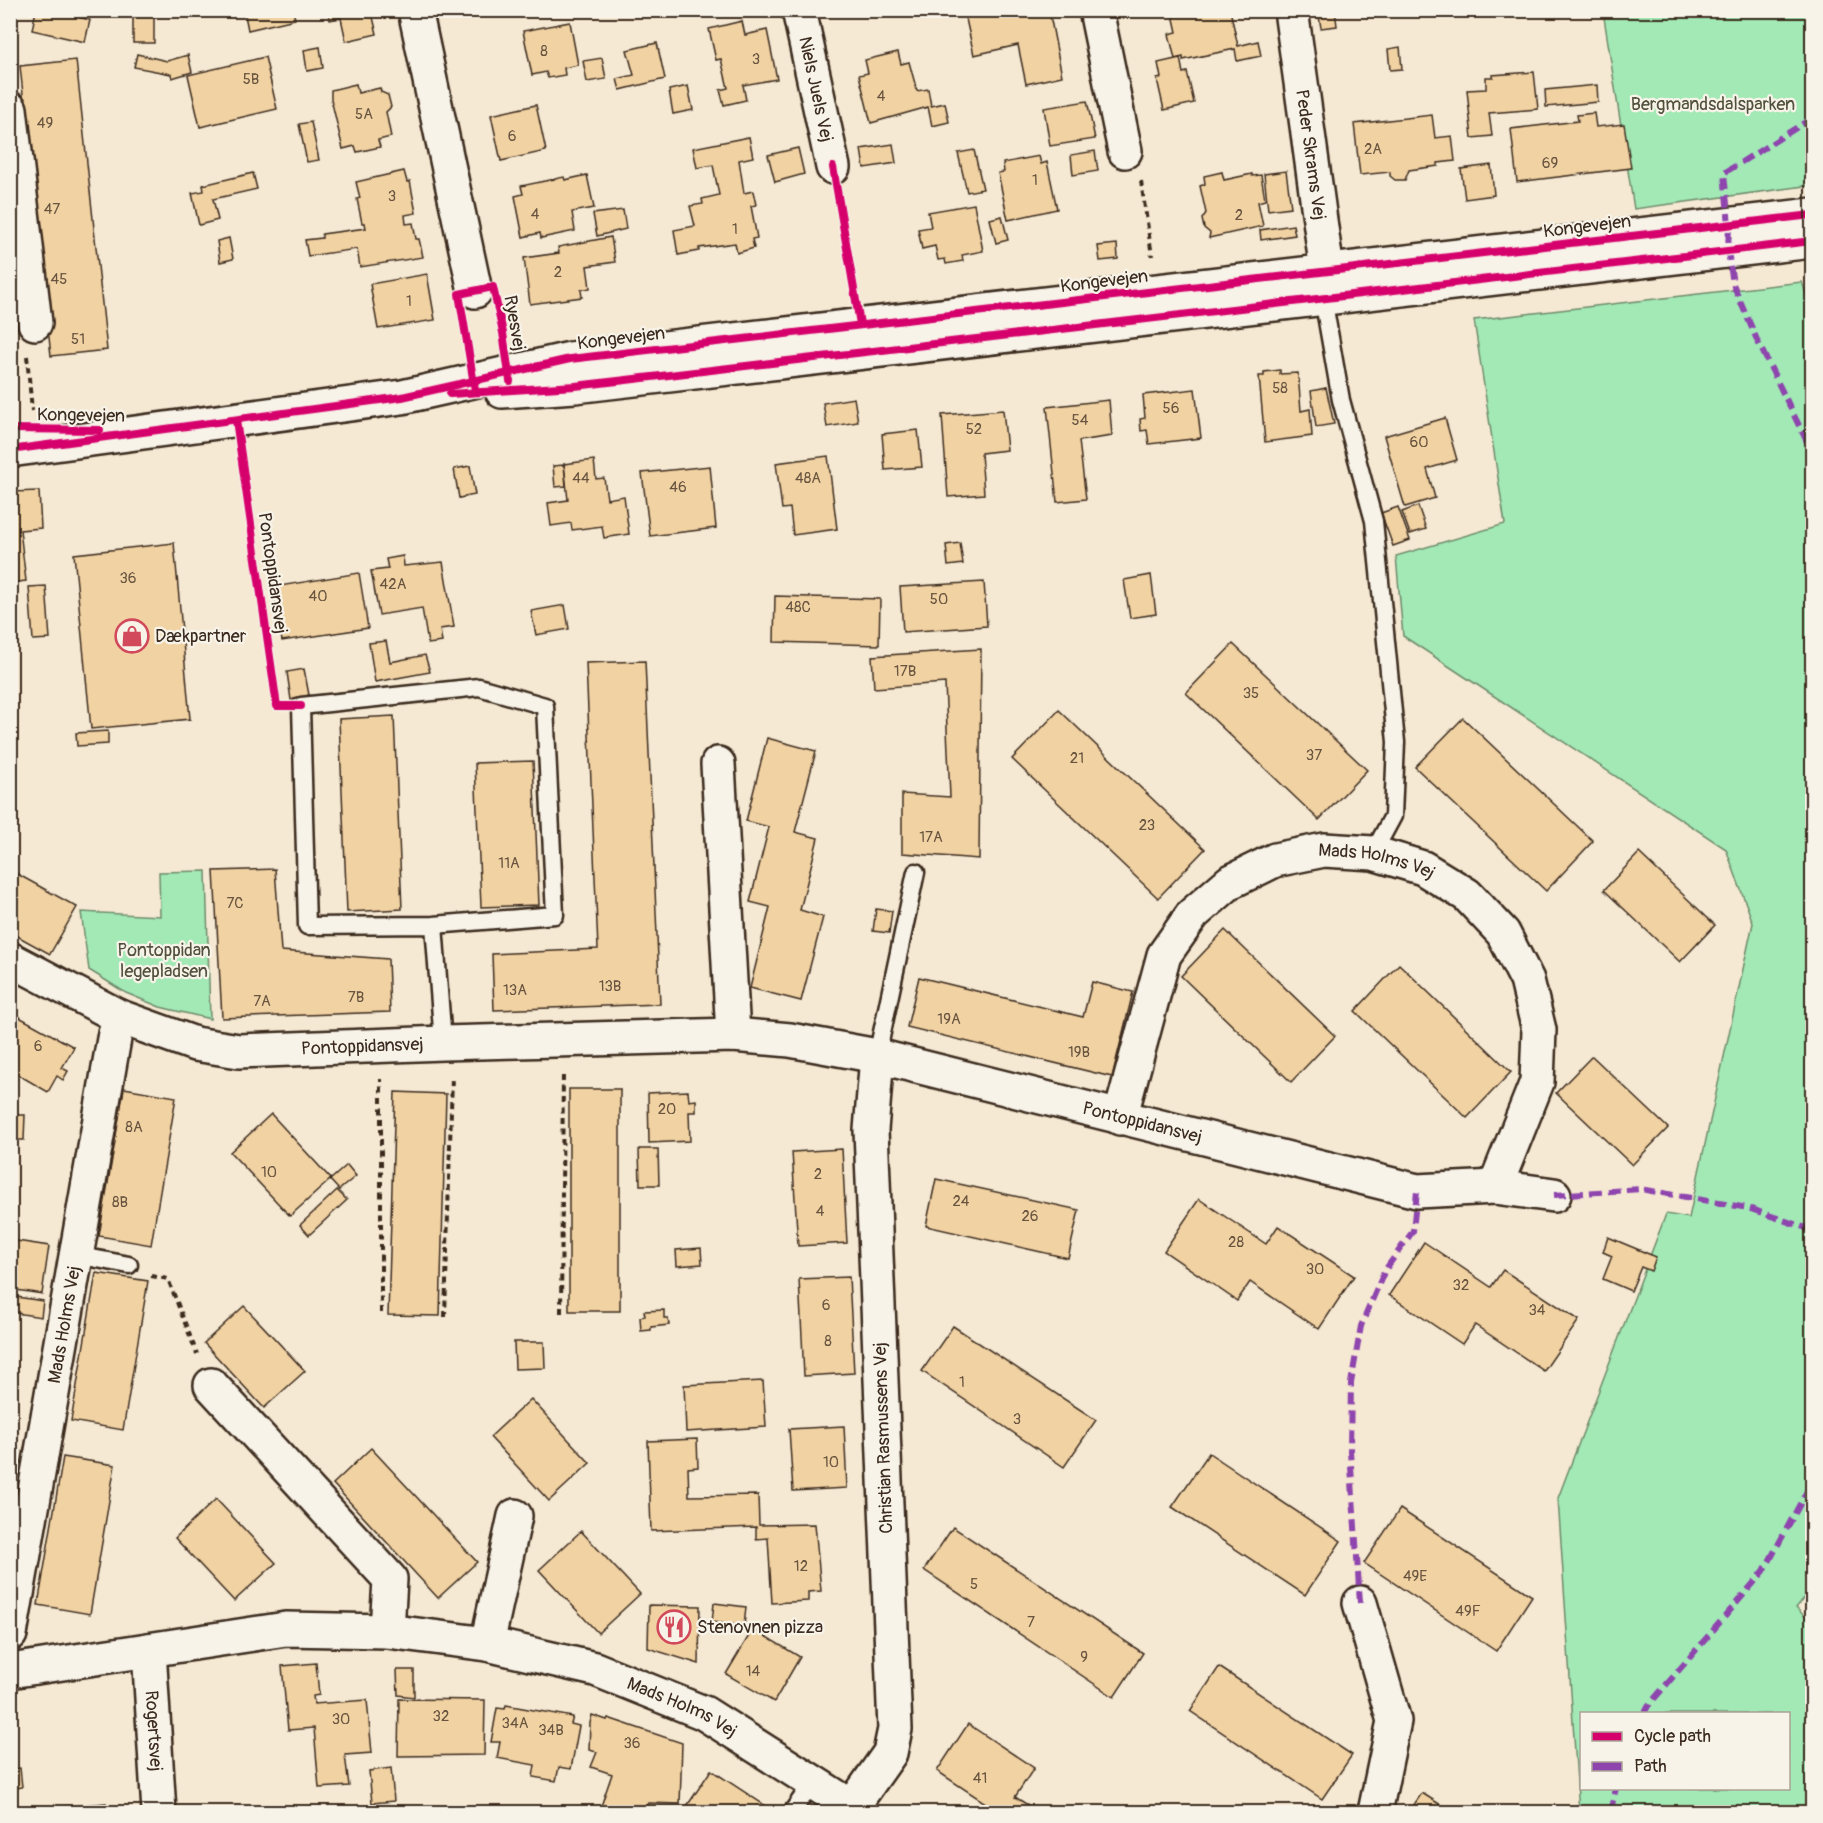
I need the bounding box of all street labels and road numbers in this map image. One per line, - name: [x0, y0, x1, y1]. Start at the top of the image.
- street label: Niels Juels Vej: [793, 34, 838, 144]
- street label: Peder Skrams Vej: [1290, 88, 1331, 221]
- street label: Kongevejen: [1542, 210, 1632, 243]
- street label: Kongevejen: [1059, 265, 1149, 298]
- street label: Ryesvej: [498, 294, 531, 353]
- street label: Kongevejen: [576, 322, 666, 355]
- street label: Kongevejen: [37, 403, 125, 428]
- street label: Pontoppidansvej: [253, 511, 292, 635]
- street label: Mads Holms Vej: [1318, 839, 1439, 885]
- street label: Pontoppidansvej: [301, 1033, 424, 1061]
- street label: Pontoppidansvej: [1080, 1097, 1204, 1149]
- street label: Mads Holms Vej: [43, 1264, 86, 1385]
- street label: Christian Rasmussens Vej: [869, 1342, 898, 1534]
- street label: Mads Holms Vej: [624, 1672, 741, 1743]
- street label: Rogertsvej: [140, 1690, 167, 1772]

